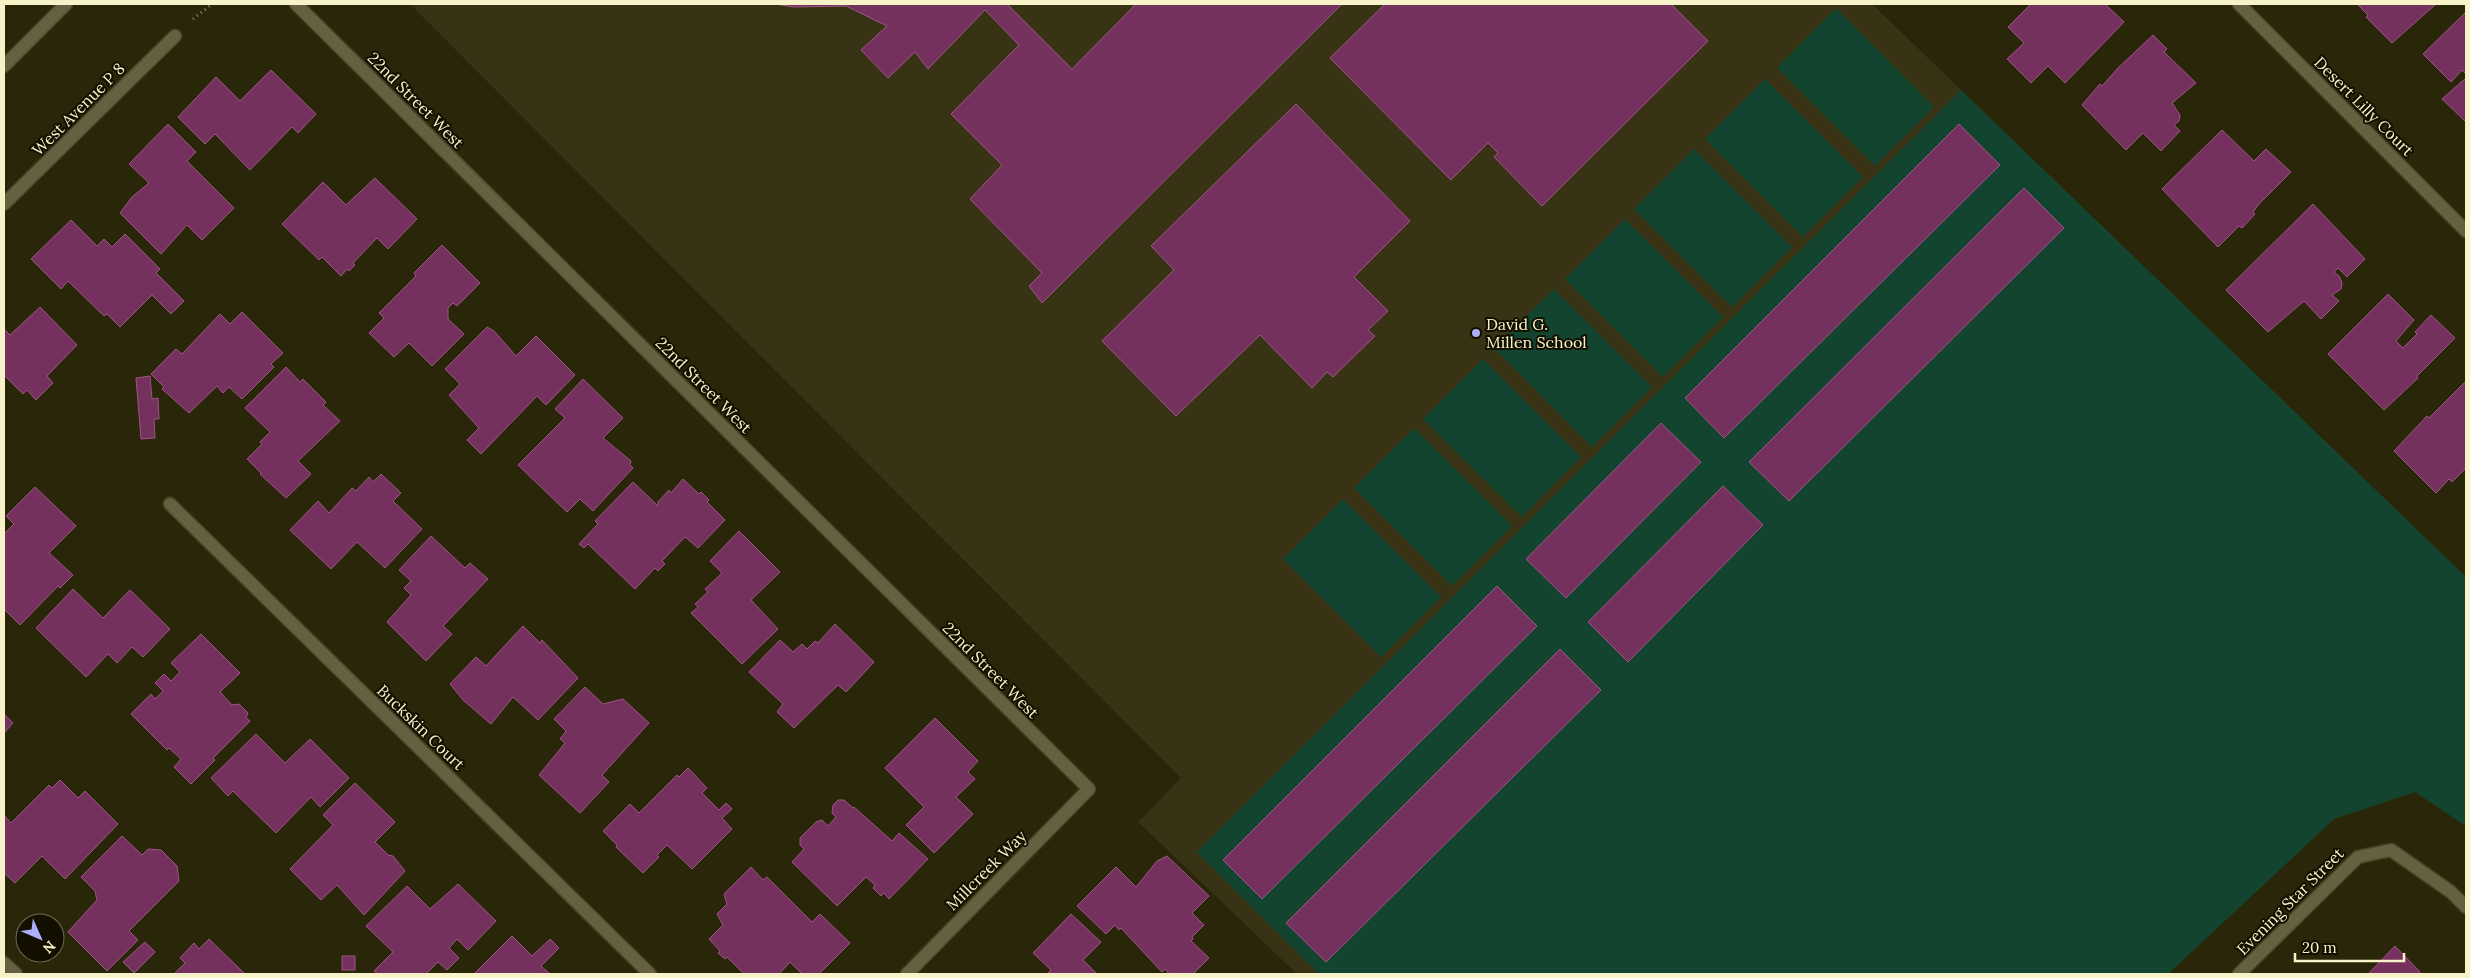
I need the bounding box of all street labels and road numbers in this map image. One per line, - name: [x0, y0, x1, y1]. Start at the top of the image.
- street label: 22nd Street West: [364, 48, 469, 153]
- street label: Desert Lilly Court: [2310, 52, 2418, 160]
- street label: West Avenue P 8: [27, 58, 129, 160]
- street label: 22nd Street West: [652, 333, 757, 438]
- street label: 22nd Street West: [939, 618, 1044, 723]
- street label: Buckskin Court: [373, 680, 470, 774]
- street label: Millcreek Way: [942, 825, 1031, 914]
- street label: Evening Star Street: [2232, 843, 2348, 959]

